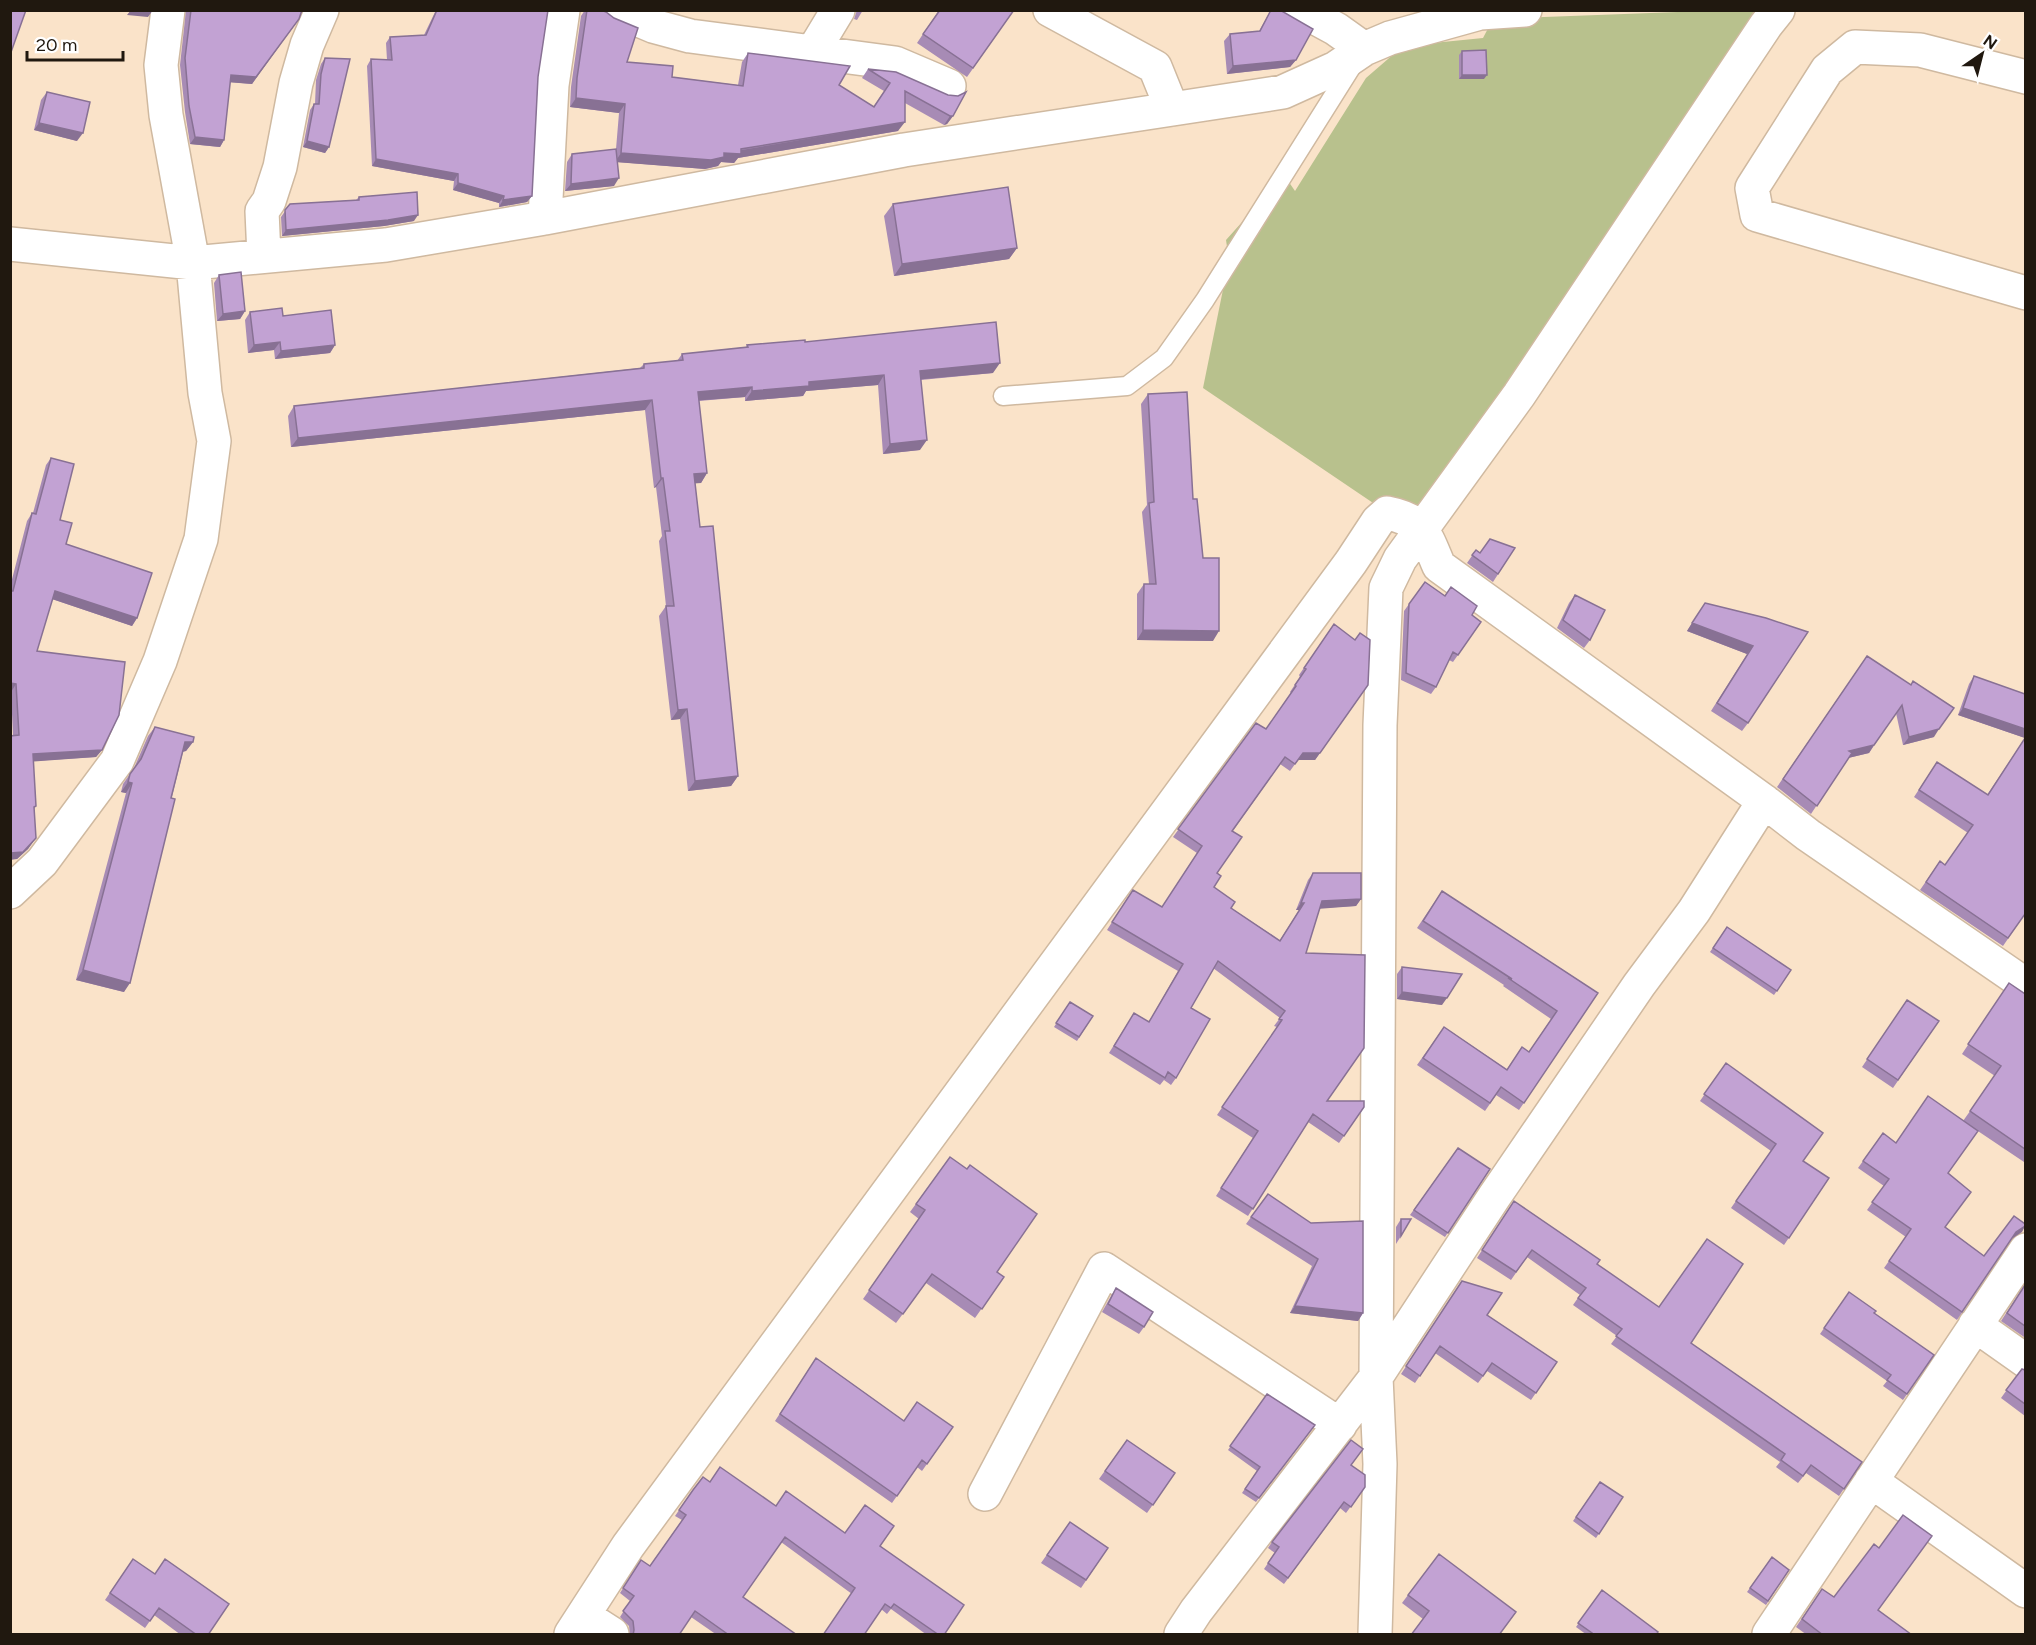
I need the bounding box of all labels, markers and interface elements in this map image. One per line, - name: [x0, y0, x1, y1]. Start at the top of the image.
- scale bar: [27, 24, 123, 62]
- north arrow: [1952, 24, 2012, 84]
- text: N: [1980, 31, 2001, 53]
- text: 20 m: [36, 34, 77, 56]

